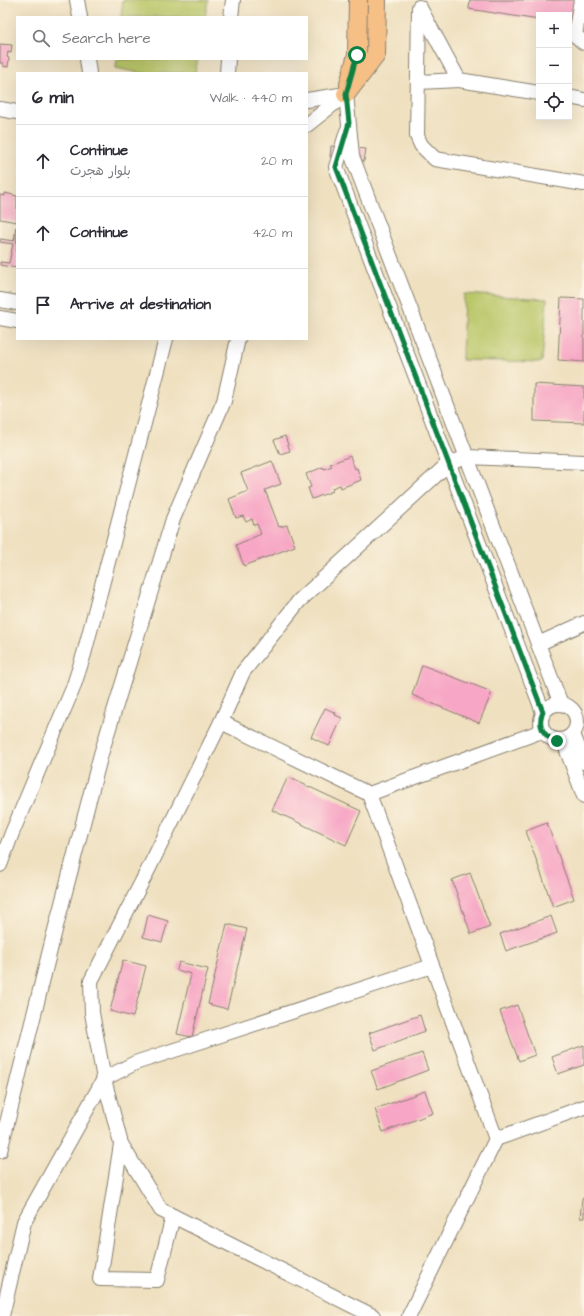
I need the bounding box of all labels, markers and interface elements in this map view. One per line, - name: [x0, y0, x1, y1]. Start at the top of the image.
- map controls: [536, 12, 572, 120]
- button: +: [536, 12, 572, 48]
- search box: [16, 16, 308, 60]
- icon: search: [30, 27, 52, 49]
- text: Search here: [62, 28, 151, 49]
- route start: [348, 46, 366, 64]
- button: −: [536, 48, 572, 84]
- button: locate: [536, 84, 572, 120]
- text: 6 min: [32, 86, 74, 110]
- text: Walk · 440 m: [210, 89, 292, 107]
- text: Continue: [70, 140, 128, 161]
- icon: ahead: [32, 150, 54, 172]
- text: 20 m: [261, 152, 292, 170]
- text: بلوار هجرت: [70, 162, 131, 180]
- icon: ahead: [32, 222, 54, 244]
- text: Continue: [70, 222, 128, 243]
- text: 420 m: [252, 224, 292, 242]
- icon: arrive: [32, 294, 54, 316]
- text: Arrive at destination: [70, 294, 211, 315]
- route end: [548, 732, 566, 750]

